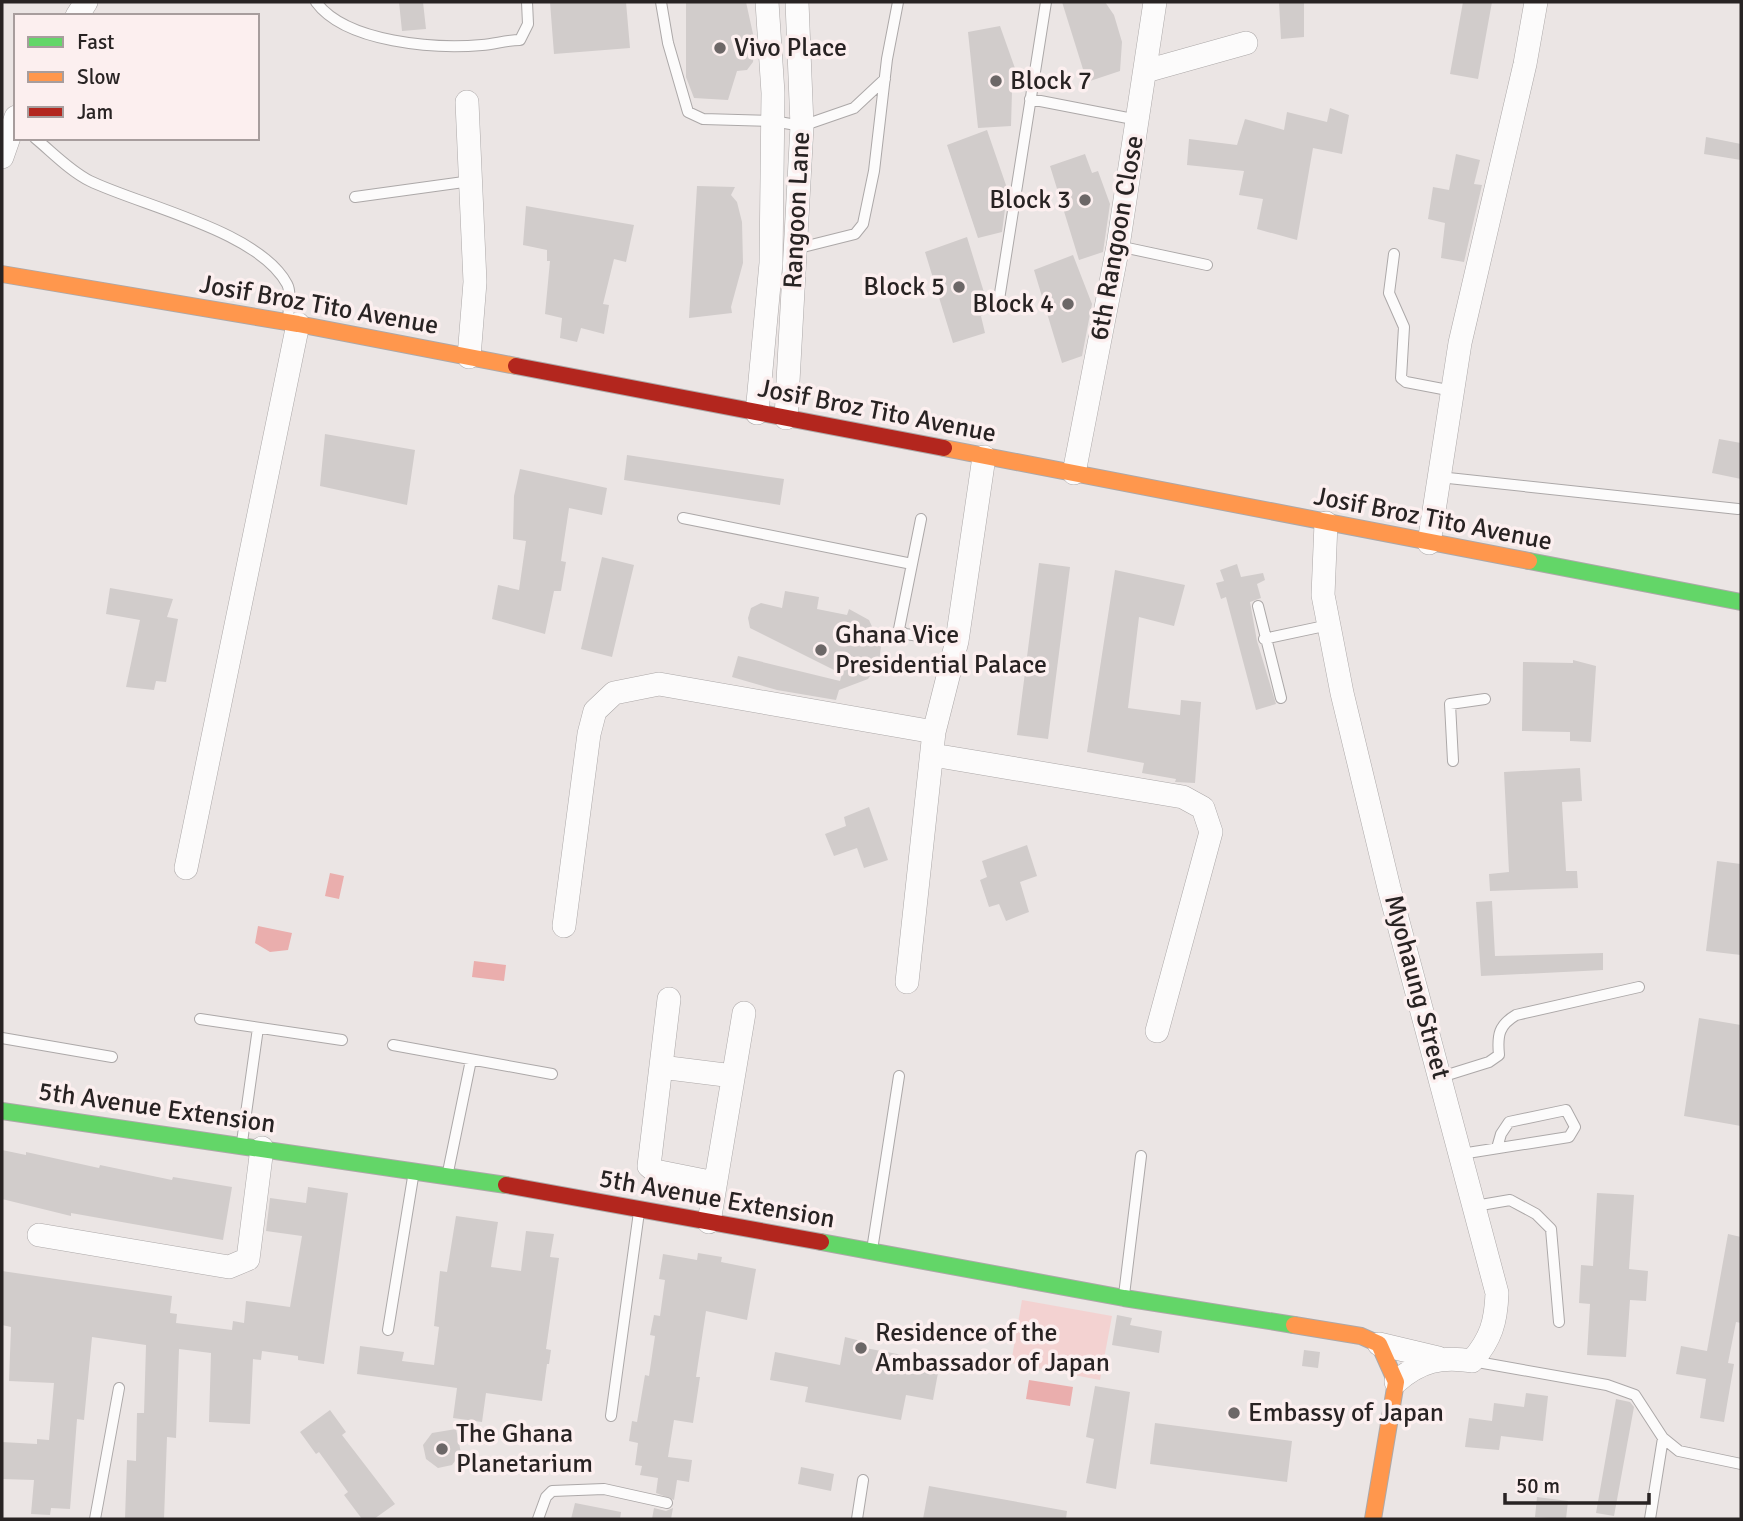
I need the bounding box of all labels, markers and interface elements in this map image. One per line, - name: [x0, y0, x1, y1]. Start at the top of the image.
- legend: [14, 14, 259, 140]
- text: Fast: [77, 29, 114, 55]
- place label: Vivo Place: [734, 32, 847, 64]
- marker: Vivo Place: [712, 40, 728, 56]
- text: Slow: [77, 64, 121, 90]
- place label: Block 7: [1010, 65, 1092, 97]
- marker: Block 7: [988, 73, 1004, 89]
- text: Jam: [77, 99, 113, 125]
- street label: Rangoon Lane: [777, 131, 817, 289]
- street label: 6th Rangoon Close: [1083, 133, 1151, 343]
- place label: Block 3: [989, 184, 1071, 216]
- marker: Block 3: [1077, 192, 1093, 208]
- street label: Josif Broz Tito Avenue: [197, 268, 441, 342]
- place label: Block 5: [863, 271, 945, 303]
- marker: Block 5: [951, 279, 967, 295]
- place label: Block 4: [972, 288, 1054, 320]
- marker: Block 4: [1060, 296, 1076, 312]
- street label: Josif Broz Tito Avenue: [755, 372, 999, 450]
- street label: Josif Broz Tito Avenue: [1311, 480, 1555, 558]
- place label: Ghana Vice Presidential Palace: [835, 619, 1047, 681]
- marker: Ghana Vice Presidential Palace: [813, 642, 829, 658]
- street label: Myohaung Street: [1377, 891, 1457, 1083]
- street label: 5th Avenue Extension: [36, 1076, 278, 1140]
- street label: 5th Avenue Extension: [597, 1162, 837, 1236]
- place label: Residence of the Ambassador of Japan: [875, 1317, 1110, 1379]
- marker: Residence of the Ambassador of Japan: [853, 1340, 869, 1356]
- place label: Embassy of Japan: [1248, 1397, 1444, 1429]
- marker: Embassy of Japan: [1226, 1405, 1242, 1421]
- place label: The Ghana Planetarium: [456, 1418, 593, 1480]
- marker: The Ghana Planetarium: [434, 1441, 450, 1457]
- scale bar: [1505, 1462, 1648, 1506]
- text: 50 m: [1516, 1473, 1560, 1499]

